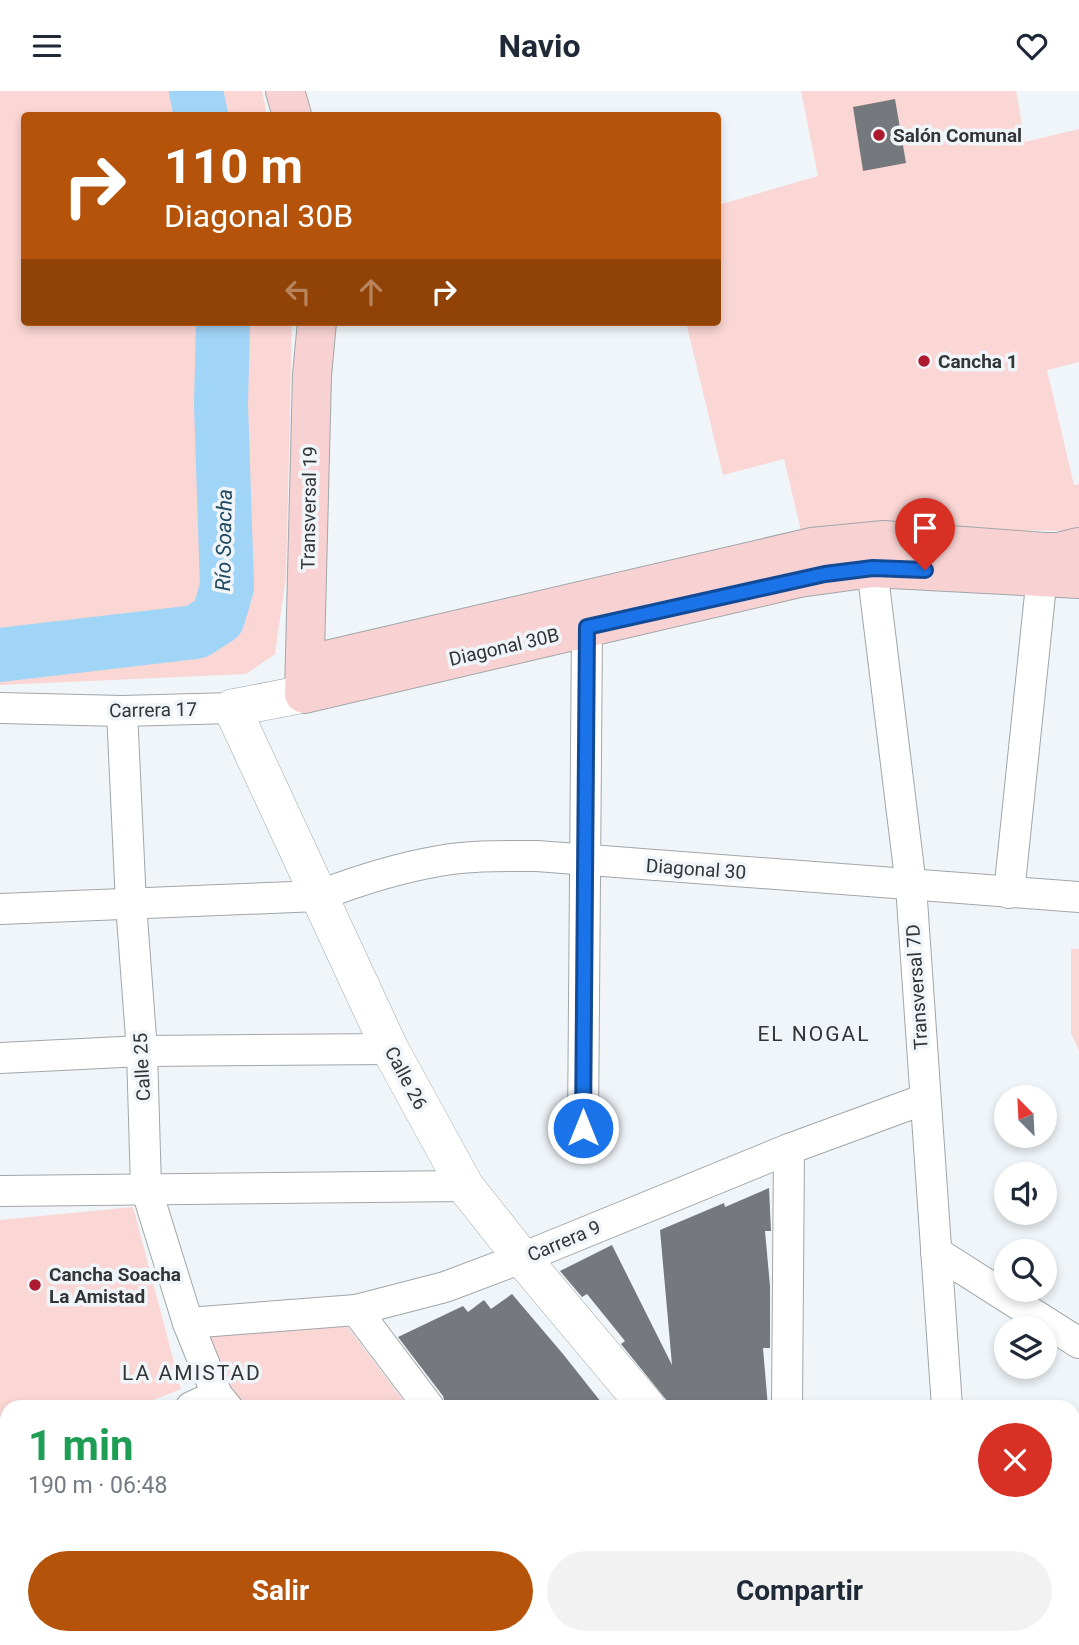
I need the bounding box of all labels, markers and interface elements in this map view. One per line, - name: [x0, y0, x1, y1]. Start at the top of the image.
- icon: menu: [28, 27, 66, 65]
- text: Navio: [498, 27, 581, 65]
- icon: heart: [1013, 27, 1051, 65]
- place label: Salón Comunal: [893, 124, 1022, 147]
- marker: Salón Comunal: [871, 127, 887, 143]
- text: 110 m: [164, 138, 303, 195]
- icon: right: [49, 140, 140, 231]
- text: Diagonal 30B: [164, 197, 353, 235]
- icon: left: [279, 273, 317, 311]
- icon: ahead: [352, 273, 390, 311]
- icon: right: [425, 273, 463, 311]
- place label: Cancha 1: [938, 350, 1018, 373]
- marker: Cancha 1: [916, 353, 932, 369]
- street label: Transversal 19: [296, 446, 322, 570]
- water label: Río Soacha: [211, 489, 237, 591]
- pin: [895, 498, 955, 570]
- icon: arrive: [906, 509, 944, 547]
- street label: Diagonal 30B: [447, 623, 561, 671]
- street label: Carrera 17: [109, 698, 197, 722]
- street label: Diagonal 30: [645, 854, 747, 884]
- street label: Transversal 7D: [901, 924, 933, 1050]
- district label: EL NOGAL: [757, 1022, 871, 1046]
- street label: Calle 25: [129, 1032, 155, 1102]
- street label: Calle 26: [380, 1043, 432, 1113]
- north arrow: [994, 1085, 1057, 1148]
- map controls: [994, 1085, 1057, 1379]
- position arrow: [546, 1091, 620, 1165]
- button: sound: [994, 1162, 1057, 1225]
- street label: Carrera 9: [524, 1215, 604, 1267]
- button: search: [994, 1239, 1057, 1302]
- place label: Cancha Soacha La Amistad: [49, 1263, 181, 1308]
- marker: Cancha Soacha La Amistad: [27, 1277, 43, 1293]
- button: layers: [994, 1316, 1057, 1379]
- district label: LA AMISTAD: [122, 1361, 262, 1385]
- text: 1 min: [28, 1421, 134, 1470]
- button: close: [978, 1423, 1052, 1497]
- text: 190 m · 06:48: [28, 1472, 167, 1499]
- button: Salir: [28, 1551, 533, 1631]
- button: Compartir: [547, 1551, 1052, 1631]

